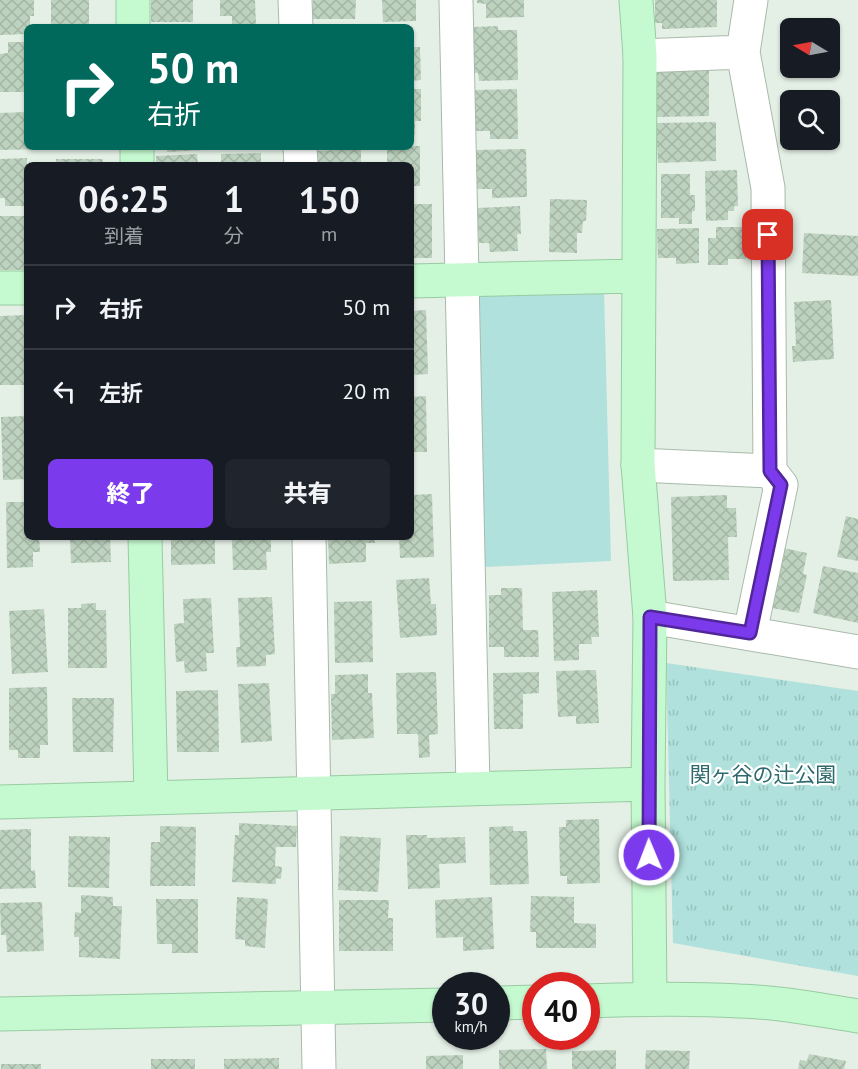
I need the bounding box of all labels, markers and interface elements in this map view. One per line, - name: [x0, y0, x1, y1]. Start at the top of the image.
- north arrow: [780, 18, 840, 78]
- map controls: [780, 18, 840, 150]
- text: 50 m: [147, 40, 239, 95]
- icon: right: [48, 48, 126, 126]
- button: search: [780, 90, 840, 150]
- text: 右折: [147, 97, 201, 131]
- text: 06:25: [78, 175, 170, 222]
- text: 1: [224, 175, 244, 222]
- text: 150: [298, 176, 360, 223]
- pin: [742, 209, 793, 260]
- icon: arrive: [751, 218, 784, 251]
- text: m: [321, 221, 337, 247]
- text: 到着: [104, 223, 144, 249]
- text: 分: [224, 223, 244, 249]
- icon: right: [48, 291, 81, 324]
- text: 50 m: [342, 293, 390, 321]
- text: 右折: [99, 295, 143, 323]
- icon: left: [48, 375, 81, 408]
- text: 20 m: [342, 377, 390, 405]
- text: 左折: [99, 379, 143, 407]
- button: 終了: [48, 459, 213, 528]
- button: 共有: [225, 459, 390, 528]
- park label: 関ヶ谷の辻公園: [690, 761, 837, 788]
- position arrow: [617, 823, 681, 887]
- speed limit sign: 40: [522, 972, 600, 1050]
- text: 30: [454, 984, 488, 1023]
- text: km/h: [455, 1017, 487, 1036]

